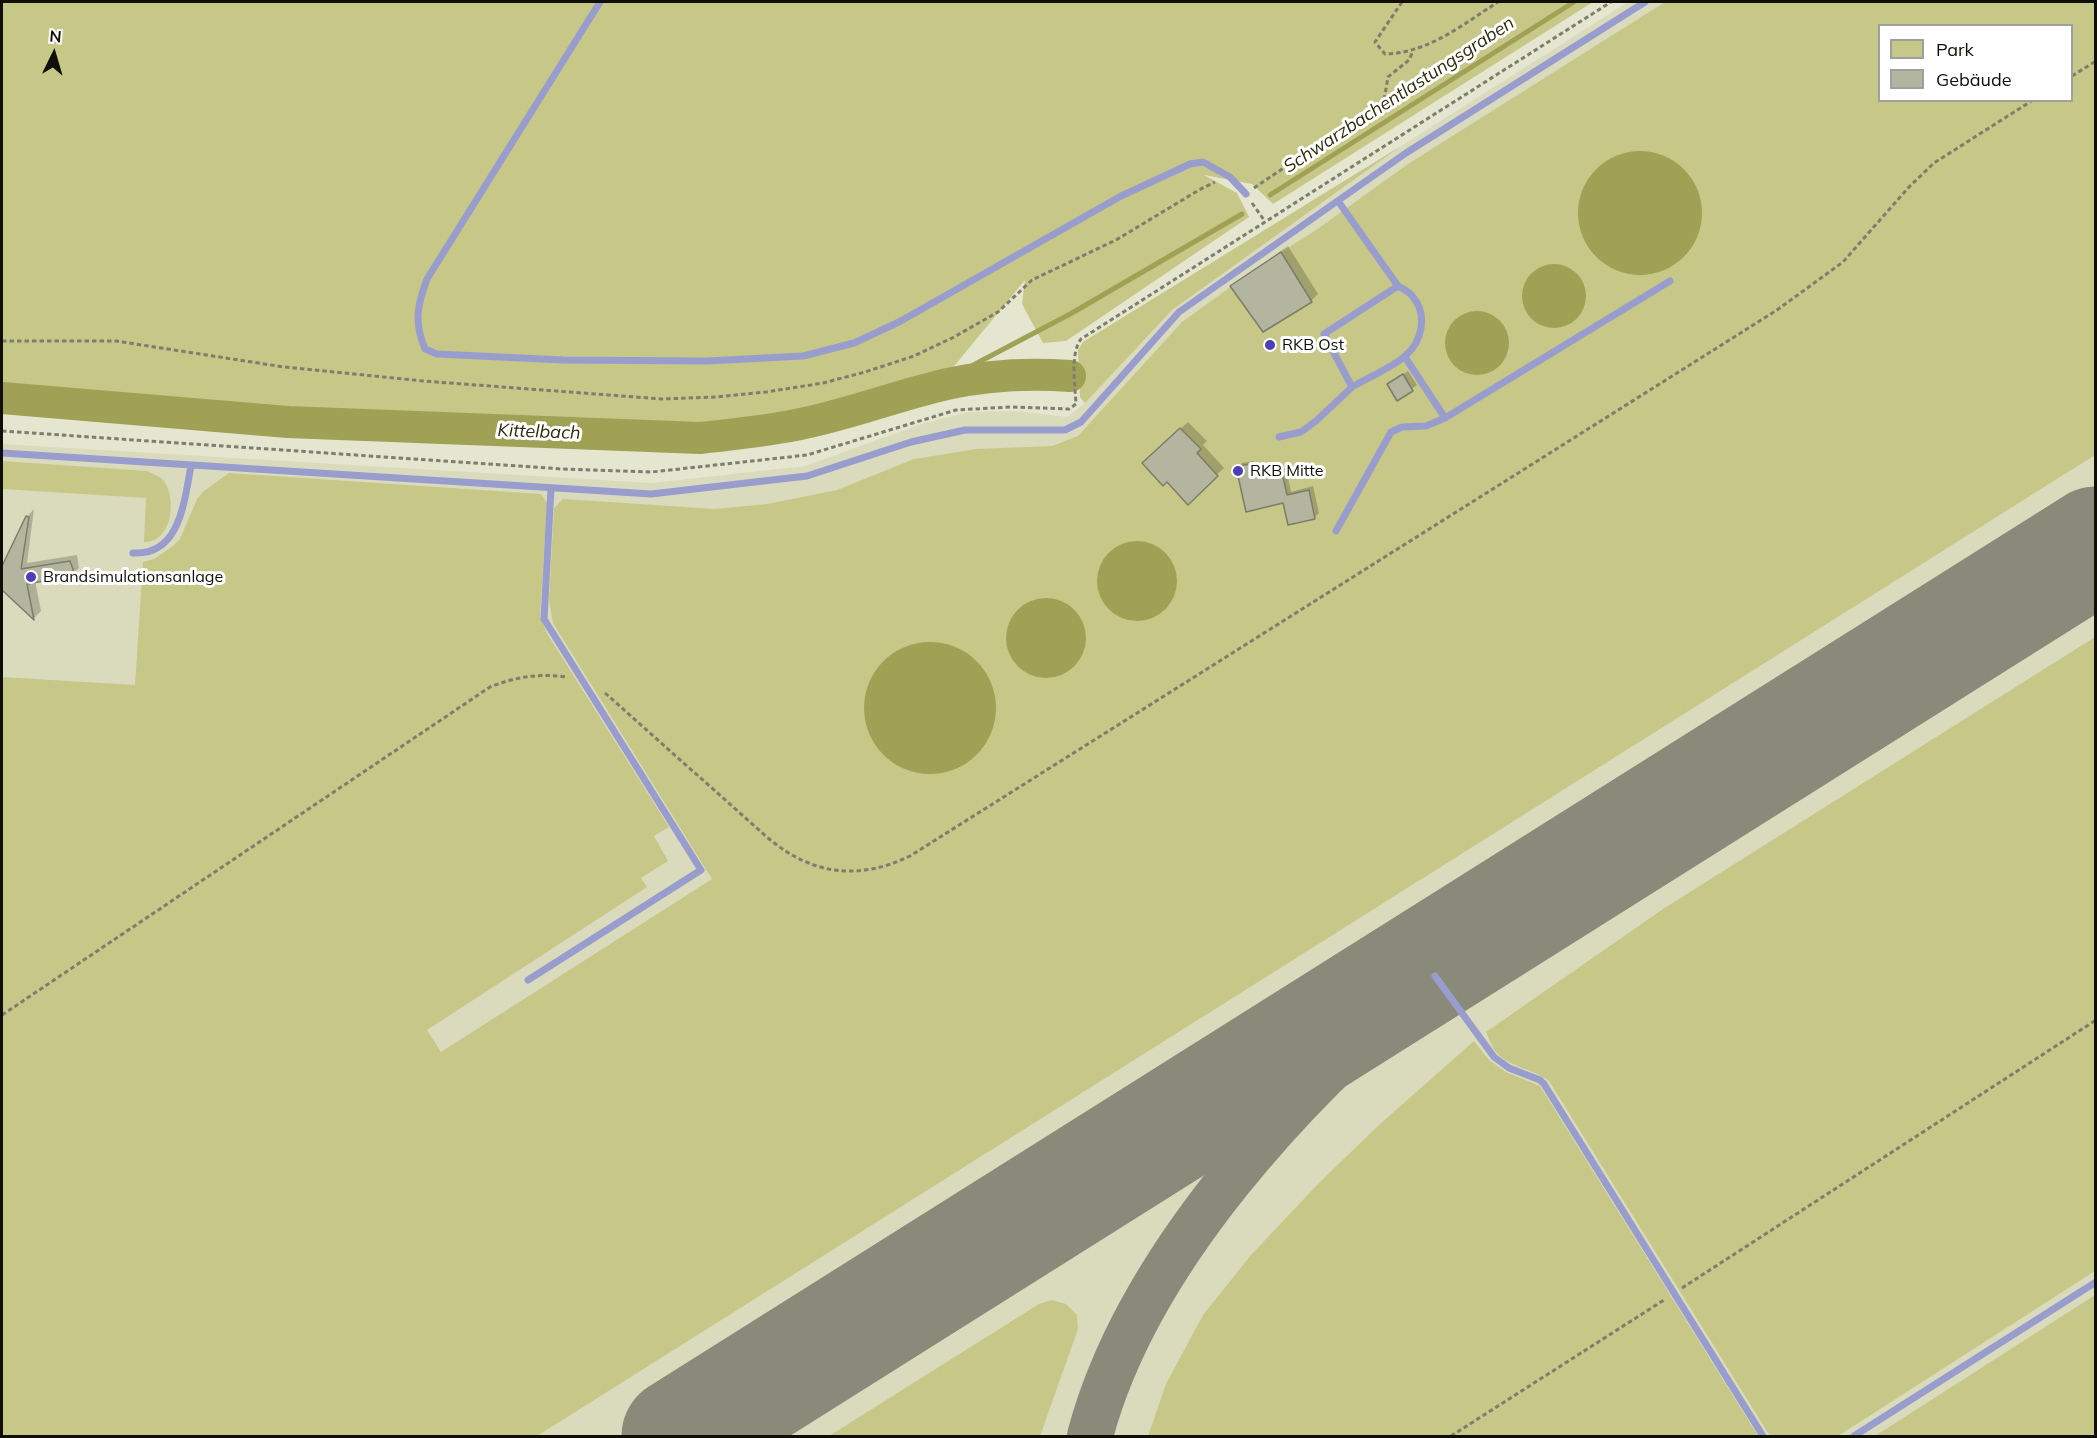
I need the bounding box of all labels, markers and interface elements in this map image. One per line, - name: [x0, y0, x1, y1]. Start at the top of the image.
- water label: Schwarzbachentlastungsgraben: [1280, 12, 1518, 178]
- north arrow: [24, 24, 84, 84]
- legend: [1878, 24, 2073, 102]
- text: N: [49, 26, 62, 47]
- text: Park: [1936, 38, 1974, 61]
- text: Gebäude: [1936, 68, 2012, 91]
- place label: RKB Ost: [1282, 335, 1344, 355]
- marker: RKB Ost: [1263, 338, 1277, 352]
- water label: Kittelbach: [497, 420, 581, 444]
- place label: RKB Mitte: [1250, 461, 1323, 481]
- marker: RKB Mitte: [1231, 464, 1245, 478]
- place label: Brandsimulationsanlage: [43, 567, 223, 587]
- marker: Brandsimulationsanlage: [24, 570, 38, 584]

